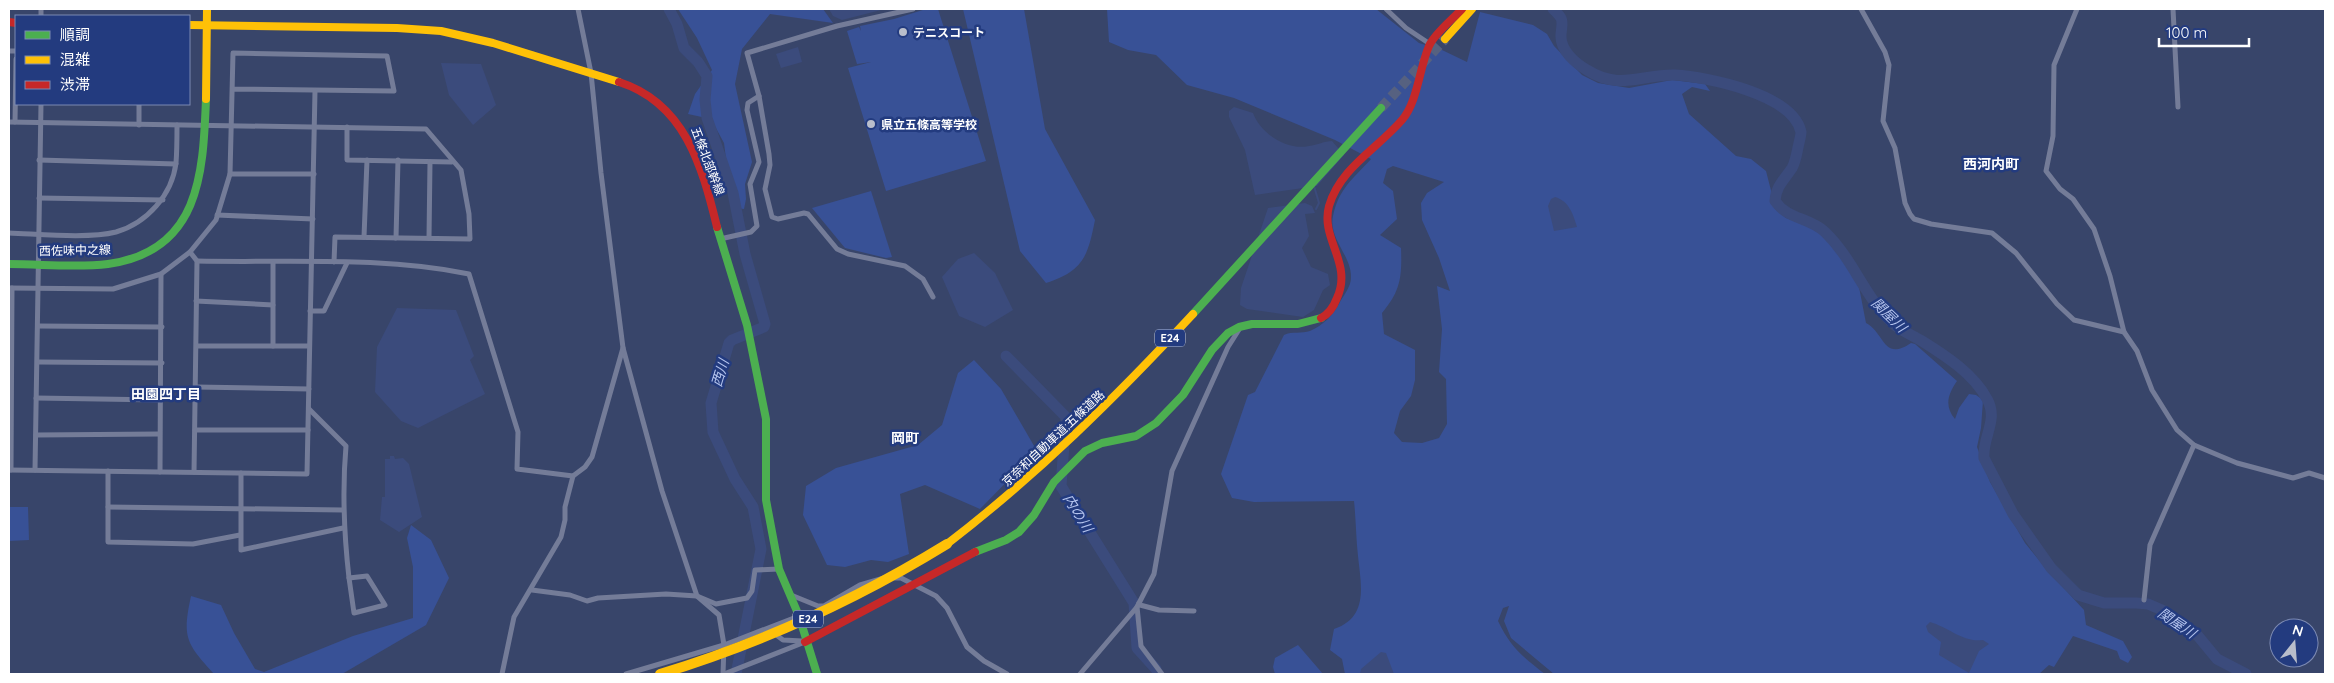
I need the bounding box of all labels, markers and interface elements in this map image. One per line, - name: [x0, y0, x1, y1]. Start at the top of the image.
- legend: [15, 15, 190, 105]
- scale bar: [2159, 15, 2249, 47]
- text: 100 m: [2166, 23, 2207, 42]
- text: 順調: [60, 25, 90, 44]
- place label: テニスコート: [913, 25, 985, 40]
- marker: テニスコート: [897, 26, 909, 38]
- text: 混雑: [60, 50, 90, 69]
- text: 渋滞: [60, 75, 90, 94]
- place label: 県立五條高等学校: [881, 117, 977, 132]
- marker: 県立五條高等学校: [865, 118, 877, 130]
- street label: 五條北部幹線: [688, 125, 728, 197]
- district label: 西河内町: [1963, 155, 2019, 173]
- street label: 西佐味中之線: [39, 242, 111, 258]
- water label: 関屋川: [1868, 294, 1912, 337]
- road number: E24: [1155, 329, 1185, 346]
- water label: 西川: [707, 355, 733, 389]
- district label: 田園四丁目: [131, 385, 201, 403]
- street label: 京奈和自動車道;五條道路: [999, 387, 1107, 489]
- district label: 岡町: [891, 429, 919, 447]
- water label: 内の川: [1059, 490, 1098, 537]
- water label: 関屋川: [2155, 604, 2201, 643]
- road number: E24: [793, 610, 823, 628]
- north arrow: [2269, 618, 2319, 668]
- text: N: [2290, 620, 2305, 641]

